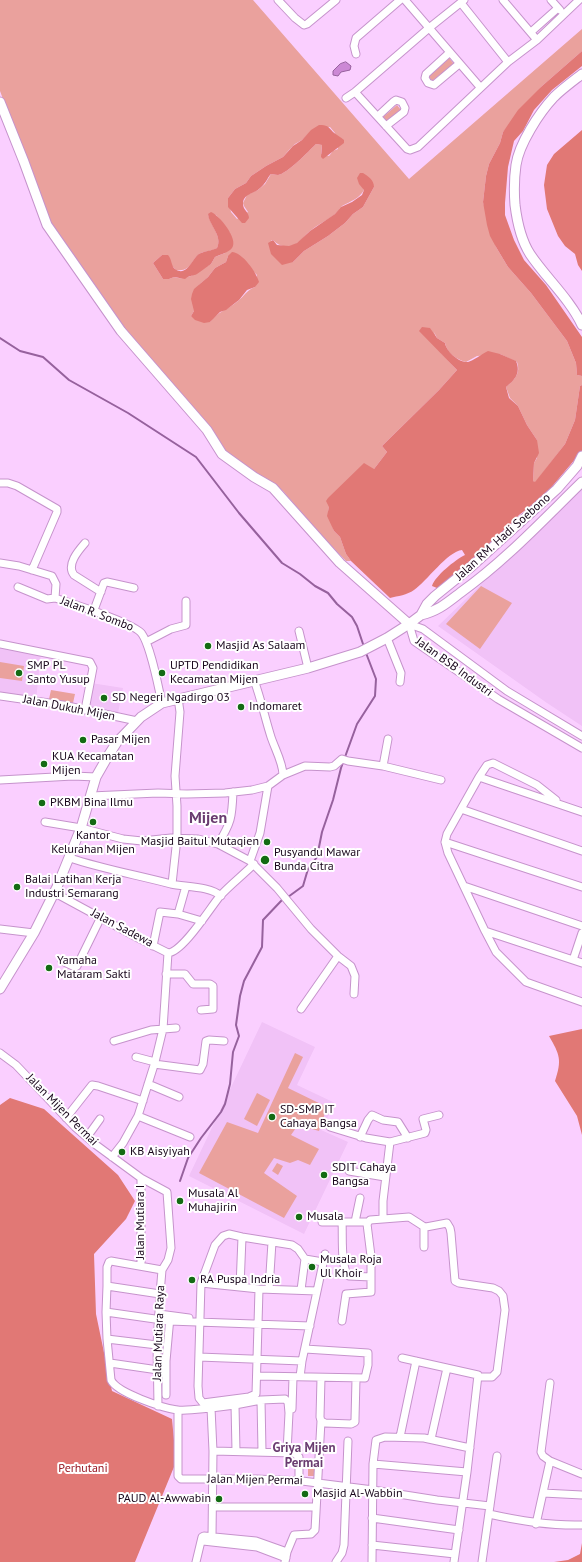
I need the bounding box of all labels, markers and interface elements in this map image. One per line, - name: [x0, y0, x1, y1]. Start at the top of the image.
- street label: Jalan RM. Hadi Soebono: [453, 491, 553, 583]
- street label: Jalan R. Sombo: [58, 593, 136, 635]
- street label: Jalan BSB Industri: [413, 634, 495, 700]
- place label: Masjid As Salaam: [216, 639, 305, 653]
- marker: Masjid As Salaam: [203, 641, 213, 651]
- place label: SMP PL Santo Yusup: [27, 659, 90, 687]
- place label: UPTD Pendidikan Kecamatan Mijen: [170, 659, 259, 687]
- marker: SMP PL Santo Yusup: [14, 668, 24, 678]
- marker: UPTD Pendidikan Kecamatan Mijen: [157, 668, 167, 678]
- place label: SD Negeri Ngadirgo 03: [112, 691, 230, 705]
- street label: Jalan Dukuh Mijen: [22, 692, 116, 724]
- marker: SD Negeri Ngadirgo 03: [99, 693, 109, 703]
- place label: Indomaret: [249, 700, 302, 714]
- marker: Indomaret: [236, 702, 246, 712]
- place label: Pasar Mijen: [91, 733, 150, 747]
- marker: Pasar Mijen: [78, 735, 88, 745]
- place label: KUA Kecamatan Mijen: [52, 750, 134, 778]
- marker: KUA Kecamatan Mijen: [39, 759, 49, 769]
- place label: PKBM Bina Ilmu: [50, 796, 133, 810]
- marker: PKBM Bina Ilmu: [37, 798, 47, 808]
- district label: Mijen: [189, 808, 227, 828]
- marker: Kantor Kelurahan Mijen: [88, 817, 98, 827]
- place label: Kantor Kelurahan Mijen: [51, 829, 135, 857]
- place label: Masjid Baitul Mutaqien: [141, 835, 259, 849]
- marker: Masjid Baitul Mutaqien: [262, 837, 272, 847]
- place label: Pusyandu Mawar Bunda Citra: [274, 846, 360, 874]
- marker: Pusyandu Mawar Bunda Citra: [259, 854, 271, 866]
- place label: Balai Latihan Kerja Industri Semarang: [25, 873, 121, 901]
- marker: Balai Latihan Kerja Industri Semarang: [12, 882, 22, 892]
- street label: Jalan Sadewa: [89, 906, 155, 950]
- place label: Yamaha Mataram Sakti: [57, 954, 131, 982]
- marker: Yamaha Mataram Sakti: [44, 963, 54, 973]
- street label: Jalan Mijen Permai: [23, 1071, 101, 1149]
- place label: SD-SMP IT Cahaya Bangsa: [280, 1103, 357, 1131]
- marker: SD-SMP IT Cahaya Bangsa: [267, 1112, 277, 1122]
- place label: KB Aisyiyah: [130, 1145, 190, 1159]
- marker: KB Aisyiyah: [117, 1147, 127, 1157]
- place label: SDIT Cahaya Bangsa: [332, 1161, 396, 1189]
- marker: SDIT Cahaya Bangsa: [319, 1170, 329, 1180]
- street label: Jalan Mutiara I: [134, 1185, 148, 1259]
- place label: Musala Al Muhajirin: [188, 1187, 238, 1215]
- marker: Musala Al Muhajirin: [175, 1196, 185, 1206]
- place label: Musala: [307, 1210, 343, 1224]
- marker: Musala: [294, 1212, 304, 1222]
- place label: Musala Roja Ul Khoir: [320, 1253, 382, 1281]
- marker: Musala Roja Ul Khoir: [307, 1262, 317, 1272]
- place label: RA Puspa Indria: [200, 1273, 280, 1287]
- marker: RA Puspa Indria: [187, 1275, 197, 1285]
- street label: Jalan Mutiara Raya: [150, 1285, 168, 1381]
- district label: Griya Mijen Permai: [273, 1440, 335, 1471]
- park label: Perhutani: [58, 1462, 108, 1476]
- street label: Jalan Mijen Permai: [207, 1472, 303, 1488]
- place label: Masjid Al-Wabbin: [313, 1487, 403, 1501]
- marker: Masjid Al-Wabbin: [300, 1489, 310, 1499]
- place label: PAUD Al-Awwabin: [118, 1492, 211, 1506]
- marker: PAUD Al-Awwabin: [214, 1494, 224, 1504]

